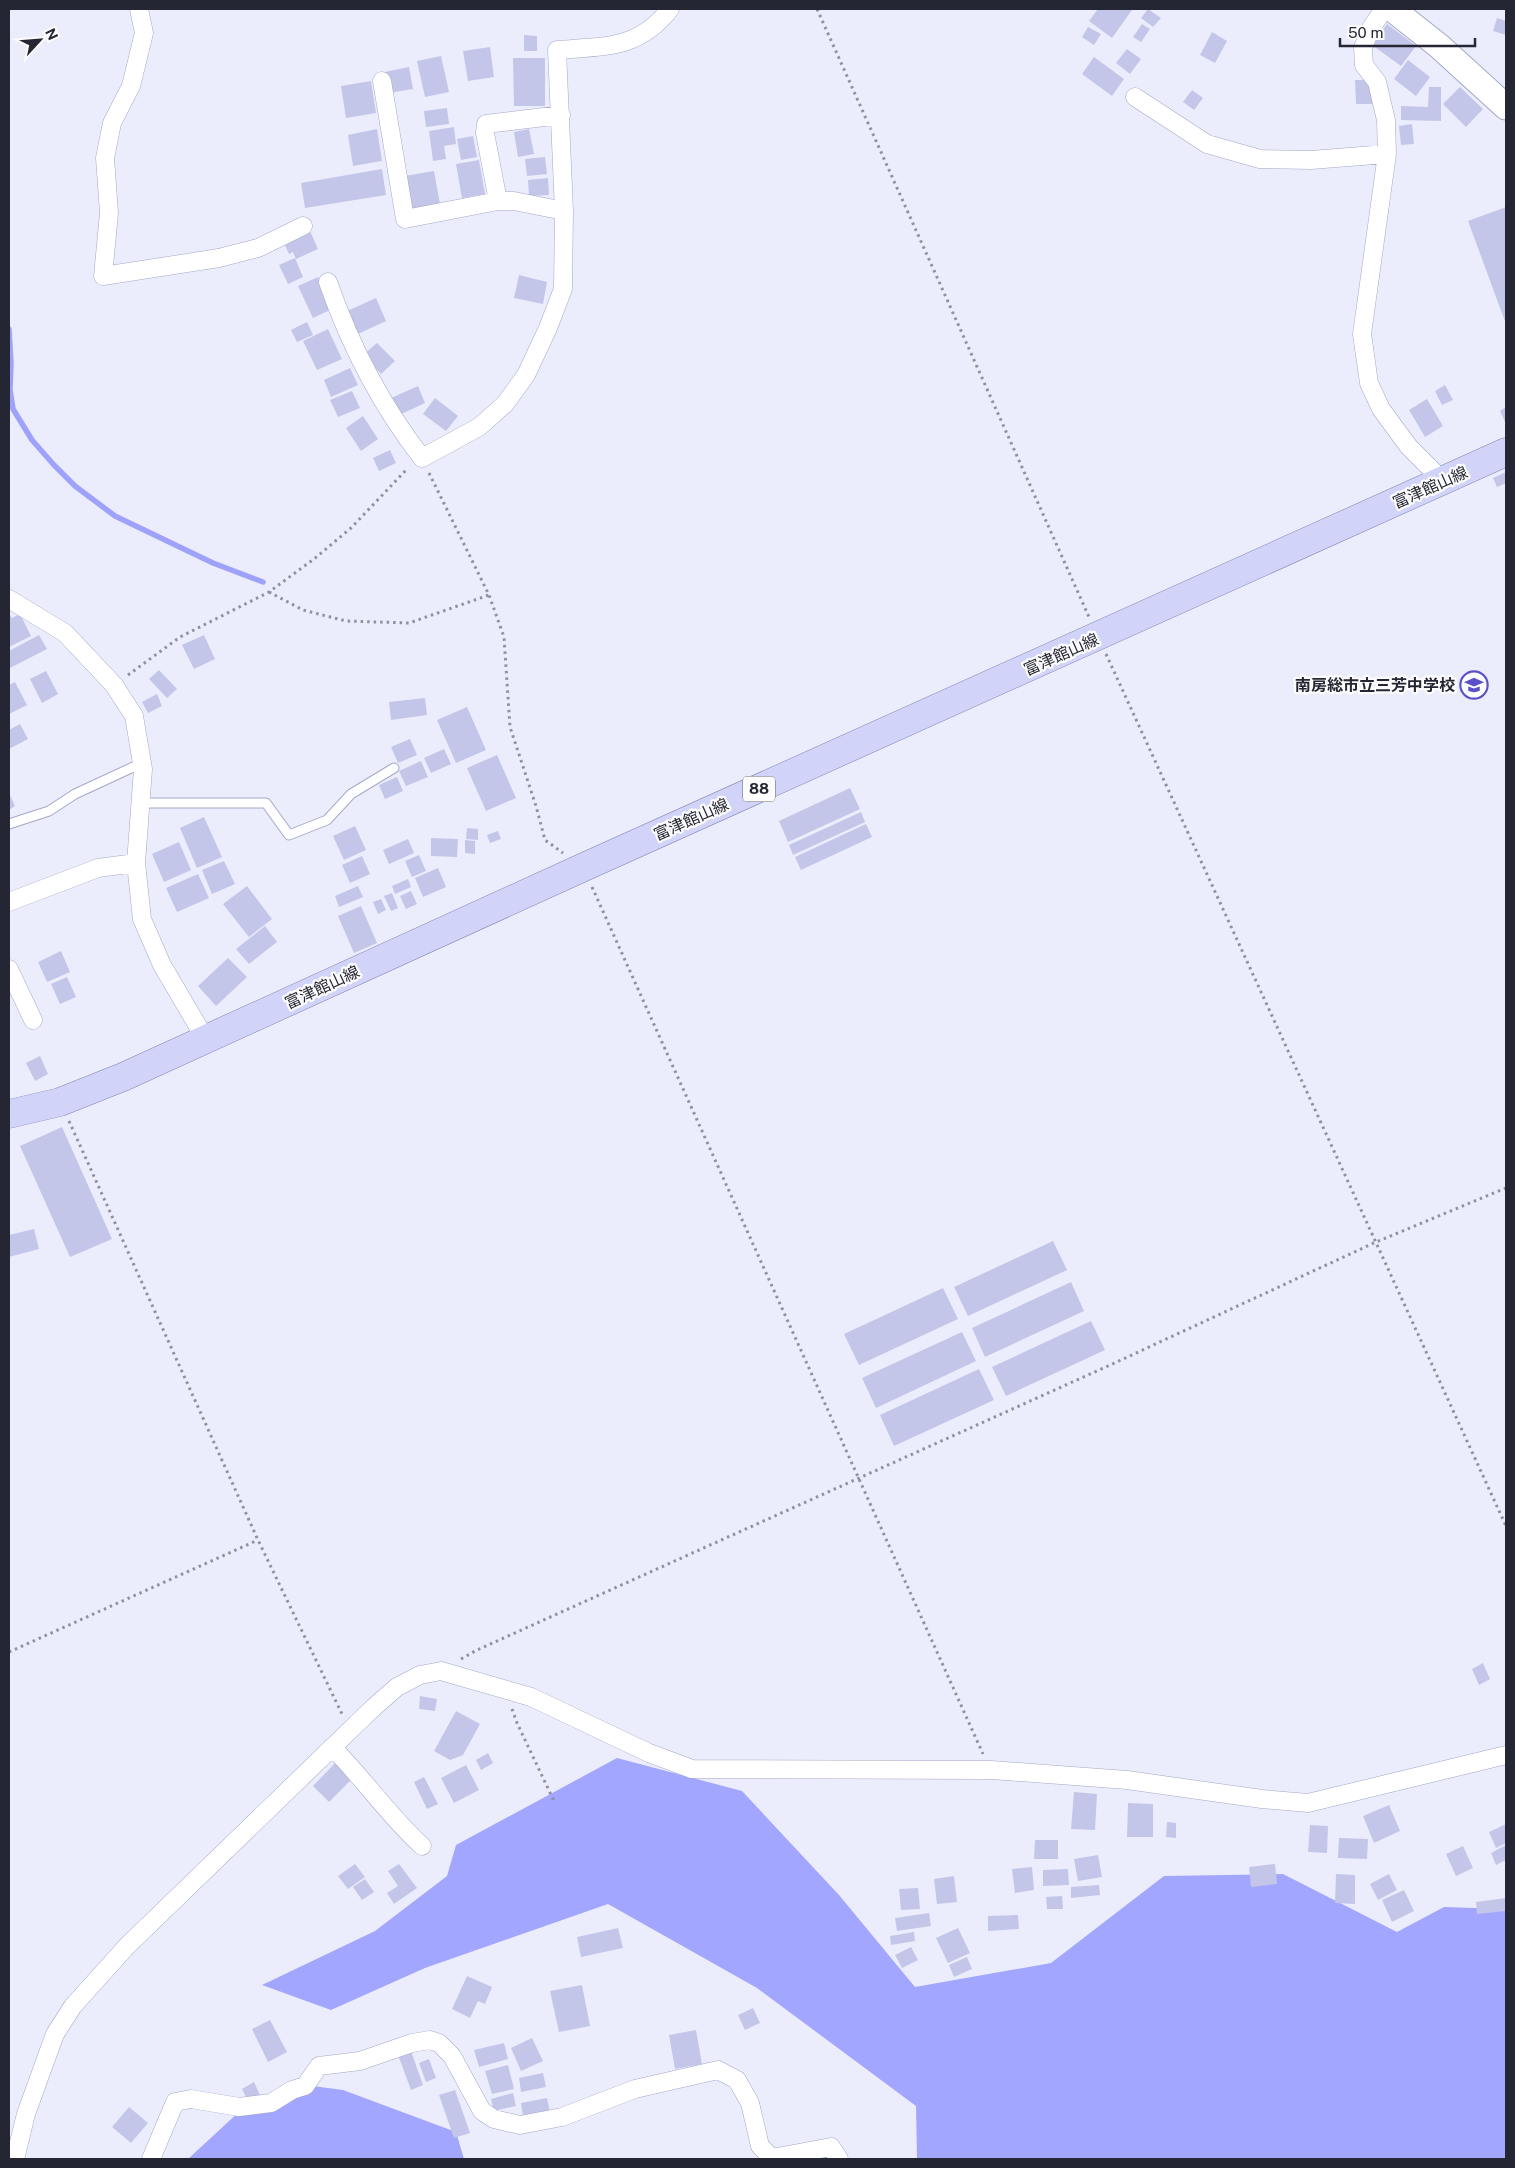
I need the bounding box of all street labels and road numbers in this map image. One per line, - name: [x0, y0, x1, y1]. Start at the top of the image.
- street label: 富津館山線: [1390, 463, 1471, 512]
- street label: 富津館山線: [1021, 630, 1102, 679]
- road number: 88: [743, 776, 775, 802]
- street label: 富津館山線: [651, 795, 732, 844]
- street label: 富津館山線: [282, 962, 362, 1013]

